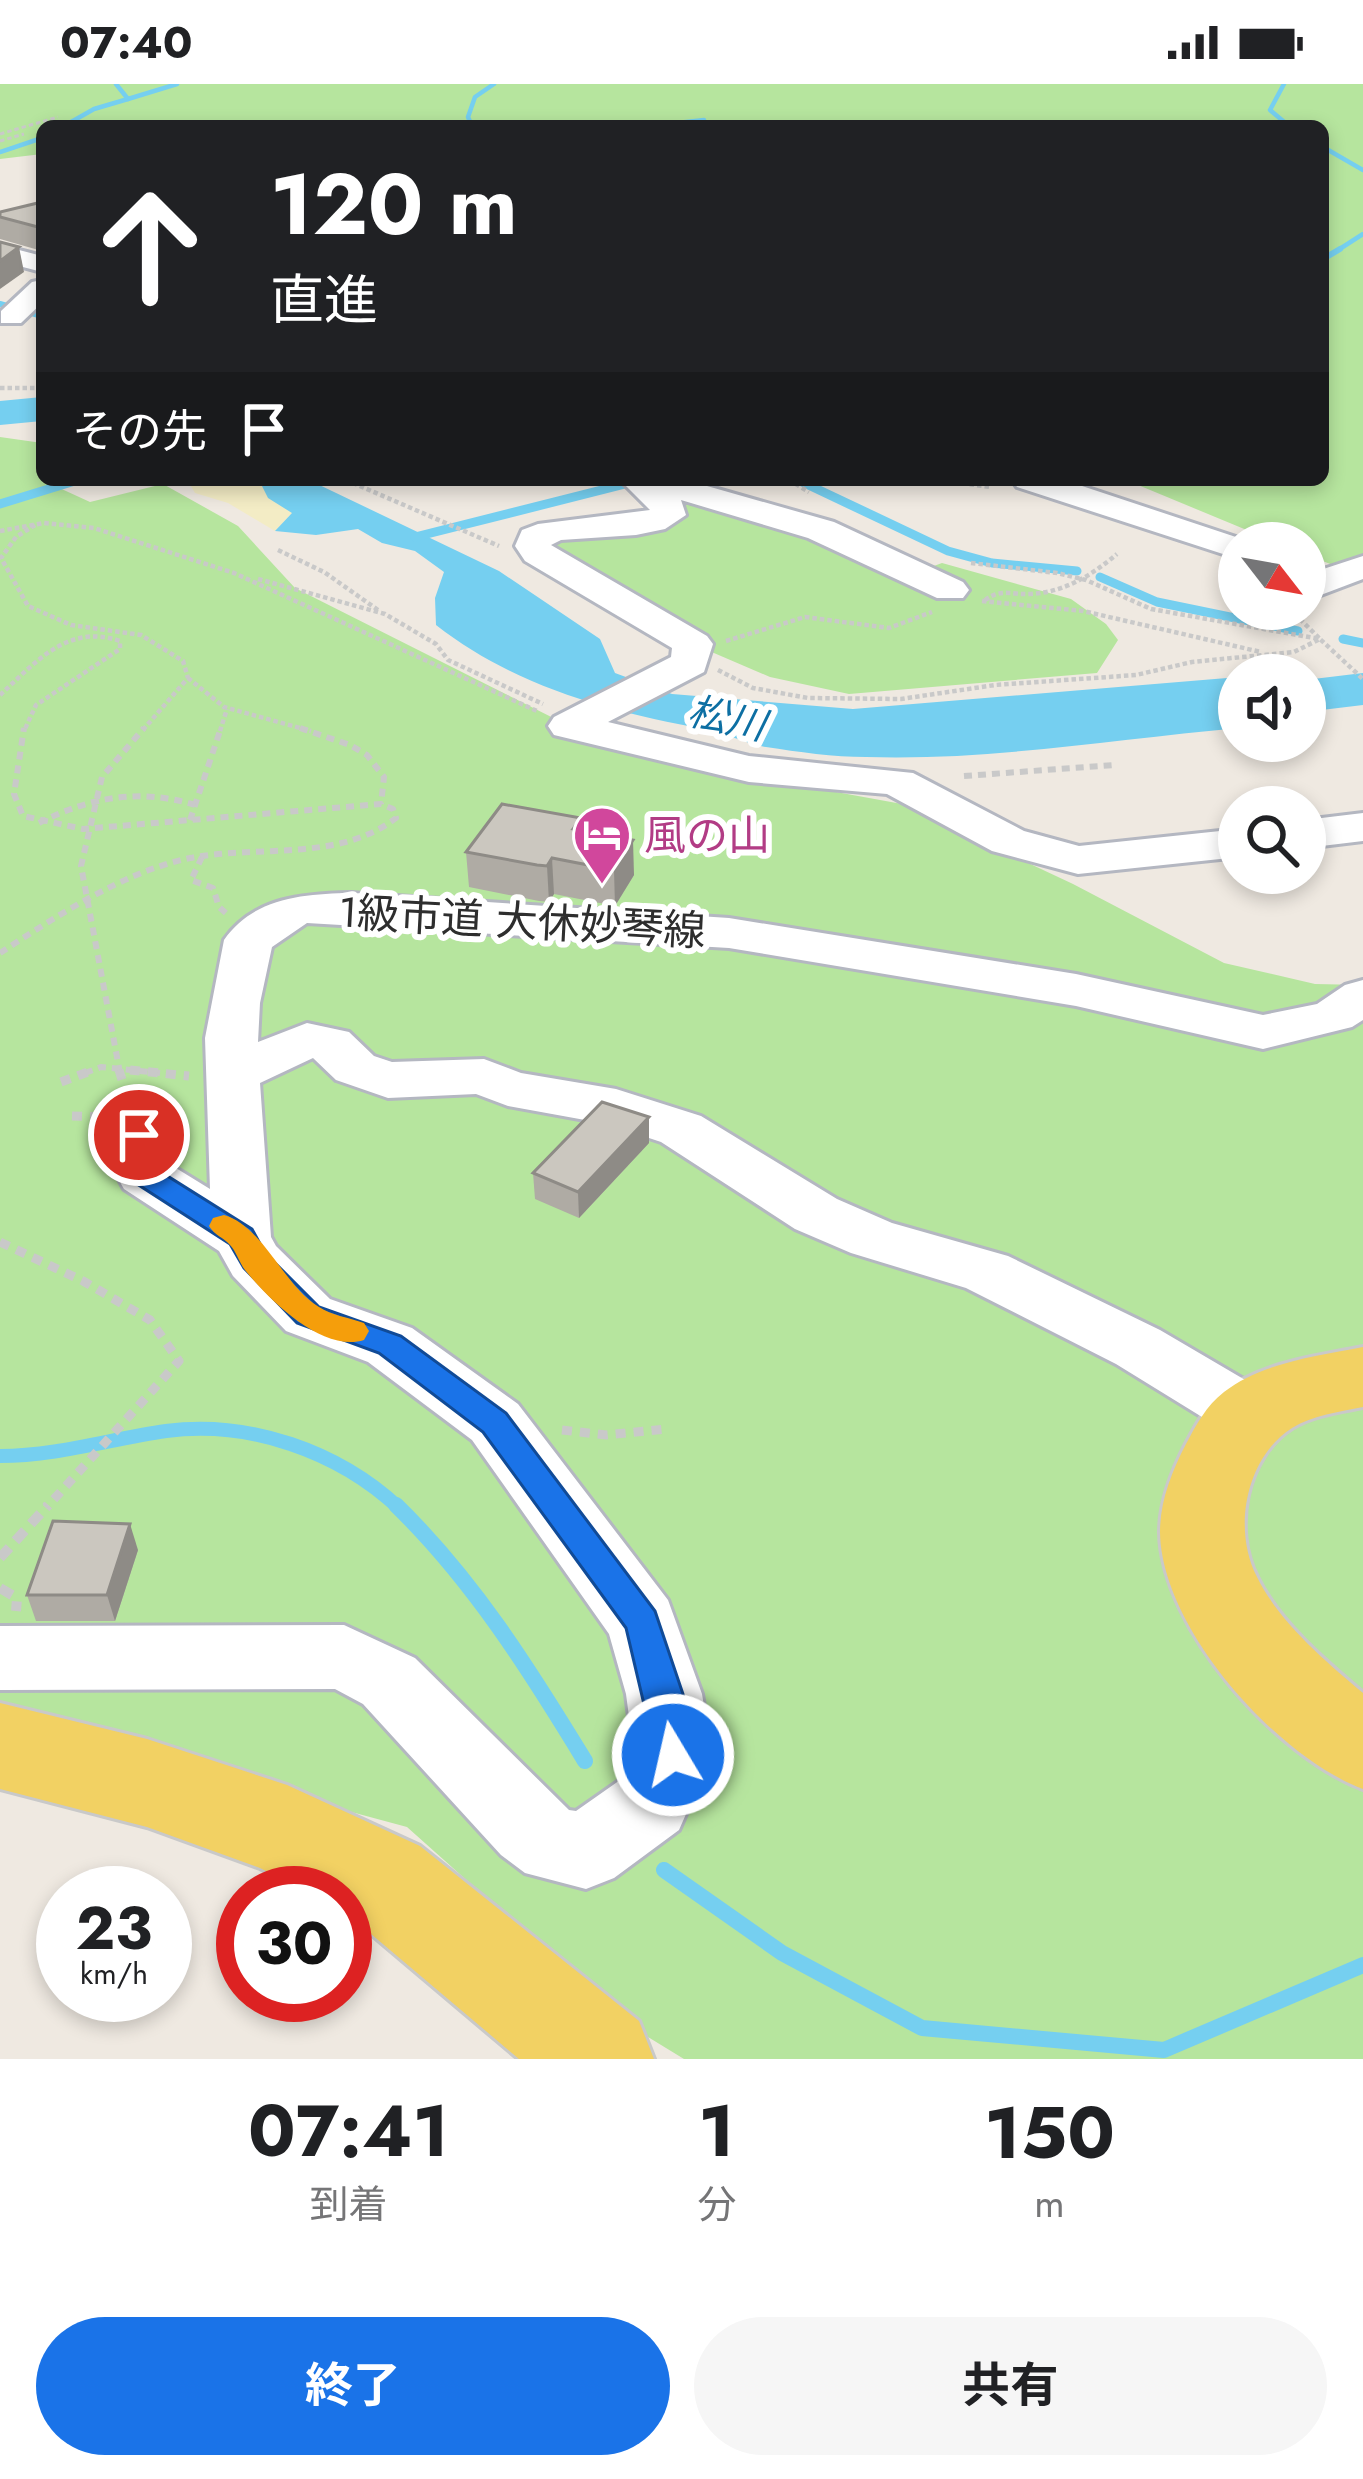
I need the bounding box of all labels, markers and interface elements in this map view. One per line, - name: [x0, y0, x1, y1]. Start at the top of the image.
- text: 07:40: [60, 10, 193, 75]
- text: 120 m: [270, 144, 518, 266]
- icon: ahead: [72, 168, 228, 324]
- text: 直進: [270, 261, 378, 339]
- icon: arrive: [231, 396, 297, 462]
- text: その先: [72, 399, 207, 464]
- north arrow: [1218, 522, 1326, 630]
- map controls: [1218, 522, 1326, 894]
- button: sound: [1218, 654, 1326, 762]
- water label: 松川: [683, 683, 775, 755]
- button: search: [1218, 786, 1326, 894]
- hotel icon: 風の山: [571, 804, 633, 886]
- place label: 風の山: [644, 805, 770, 866]
- street label: 1級市道 大休妙琴線: [337, 881, 707, 962]
- pin: [88, 1084, 190, 1186]
- icon: arrive: [106, 1102, 172, 1168]
- position arrow: [610, 1692, 736, 1818]
- speed limit sign: 30: [216, 1866, 372, 2022]
- text: 23: [76, 1885, 152, 1972]
- text: km/h: [80, 1952, 148, 1995]
- text: 07:41: [248, 2079, 449, 2183]
- text: 1: [698, 2079, 735, 2183]
- text: 150: [984, 2081, 1115, 2185]
- text: m: [1034, 2175, 1065, 2232]
- text: 到着: [310, 2176, 388, 2233]
- text: 分: [697, 2176, 736, 2233]
- button: 終了: [36, 2317, 670, 2455]
- button: 共有: [694, 2317, 1327, 2455]

